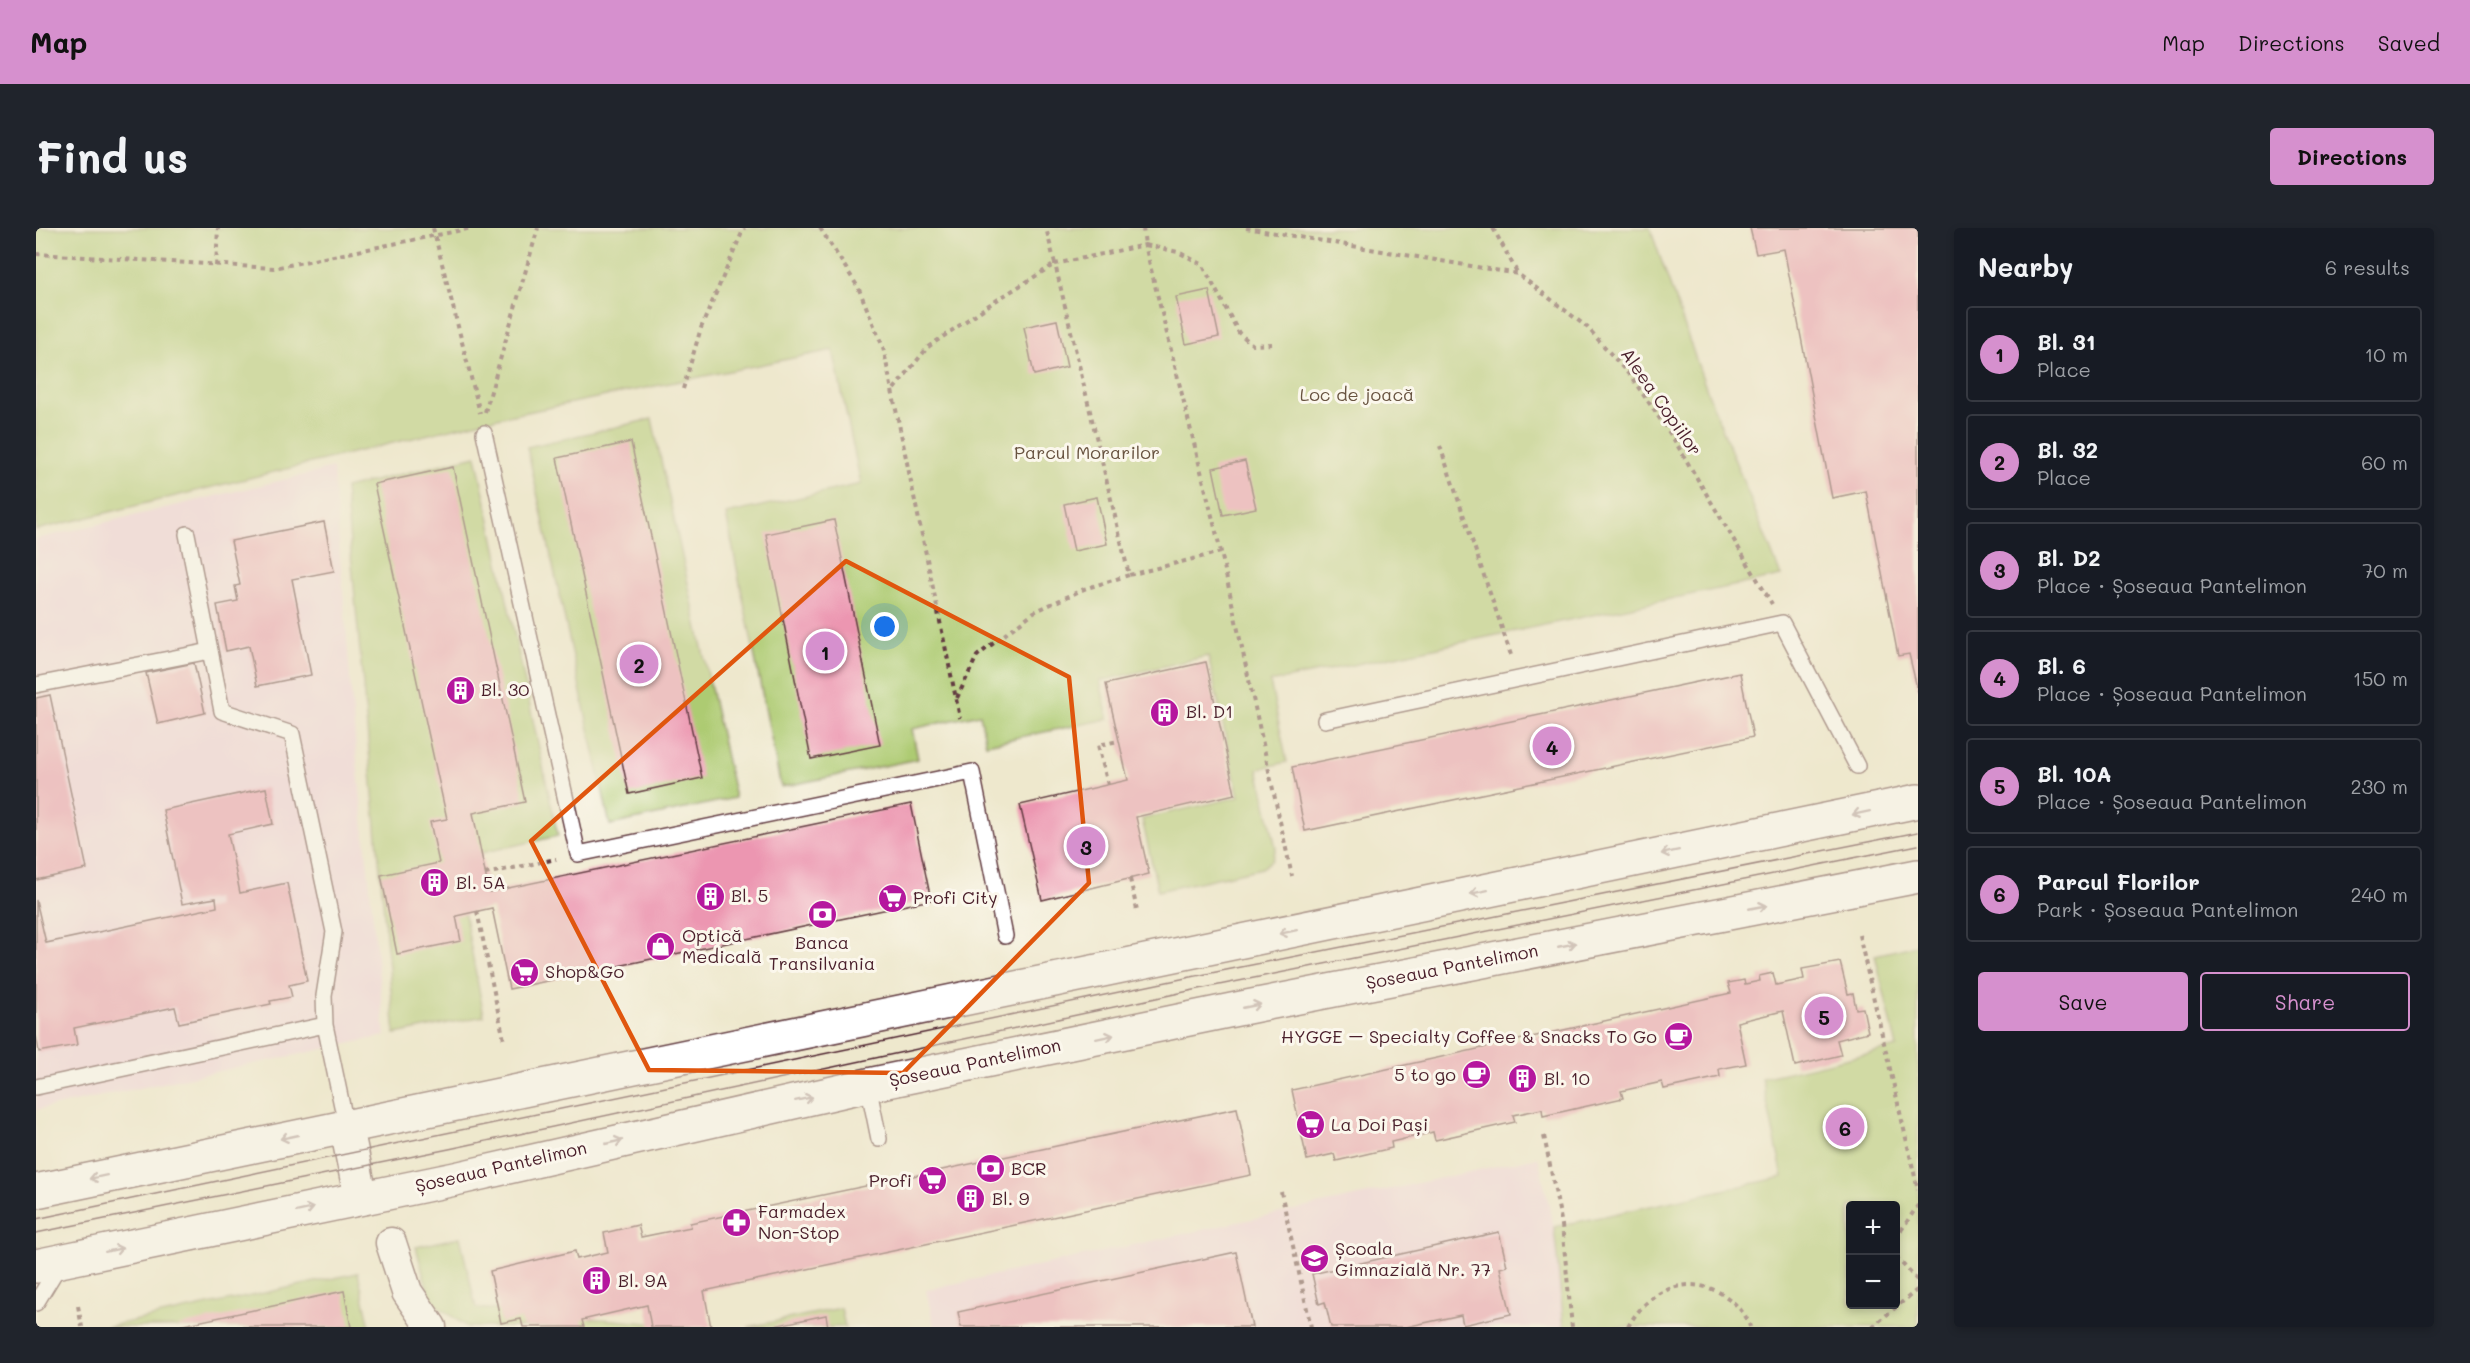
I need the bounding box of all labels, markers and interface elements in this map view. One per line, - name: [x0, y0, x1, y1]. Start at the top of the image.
- text: Map: [30, 24, 87, 60]
- text: Map: [2162, 29, 2205, 56]
- text: Directions: [2238, 29, 2345, 56]
- text: Saved: [2378, 29, 2440, 56]
- button: Directions: [2270, 128, 2434, 185]
- text: Find us: [36, 129, 188, 184]
- text: Nearby: [1978, 250, 2073, 284]
- text: 6 results: [2325, 254, 2410, 280]
- text: Bl. 31: [2037, 327, 2095, 356]
- text: 1: [1995, 341, 2004, 367]
- text: 10 m: [2364, 341, 2408, 367]
- street label: Aleea Copiilor: [1616, 343, 1708, 460]
- text: Place: [2037, 356, 2091, 382]
- park label: Loc de joacă: [1300, 382, 1414, 406]
- text: Bl. 32: [2037, 435, 2098, 464]
- park label: Parcul Morarilor: [1014, 440, 1160, 464]
- text: 2: [1994, 449, 2005, 475]
- text: 60 m: [2361, 449, 2408, 475]
- text: Place: [2037, 464, 2091, 490]
- text: Bl. D2: [2037, 543, 2101, 572]
- text: 3: [1994, 557, 2006, 583]
- text: 70 m: [2362, 557, 2408, 583]
- text: Place · Șoseaua Pantelimon: [2037, 572, 2307, 598]
- your location: [870, 612, 899, 641]
- pin: 1: [806, 628, 844, 674]
- pin: 2: [620, 642, 658, 686]
- text: Bl. 6: [2037, 651, 2086, 680]
- text: 4: [1993, 665, 2006, 691]
- text: 150 m: [2353, 665, 2408, 691]
- building icon: Bl. 30: [444, 674, 476, 706]
- place label: Bl. 30: [481, 677, 529, 701]
- text: Place · Șoseaua Pantelimon: [2037, 680, 2307, 706]
- building icon: Bl. D1: [1149, 696, 1181, 728]
- place label: Bl. D1: [1186, 699, 1233, 723]
- pin: 4: [1532, 724, 1572, 768]
- text: Bl. 10A: [2037, 759, 2112, 788]
- text: 5: [1994, 773, 2005, 799]
- text: 230 m: [2350, 773, 2408, 799]
- text: Place · Șoseaua Pantelimon: [2037, 788, 2307, 814]
- one-way arrow: [1851, 808, 1871, 819]
- pin: 3: [1066, 824, 1106, 868]
- one-way arrow: [1661, 847, 1680, 859]
- building icon: Bl. 5A: [419, 867, 451, 899]
- text: Parcul Florilor: [2037, 867, 2200, 896]
- place label: Bl. 5A: [456, 870, 506, 894]
- building icon: Bl. 5: [694, 880, 726, 912]
- text: 6: [1993, 881, 2006, 907]
- text: 240 m: [2350, 881, 2408, 907]
- supermarket icon: Profi City: [876, 882, 908, 914]
- place label: Bl. 5: [731, 883, 768, 907]
- place label: Profi City: [913, 885, 998, 909]
- one-way arrow: [1470, 887, 1489, 898]
- text: Park · Șoseaua Pantelimon: [2037, 896, 2298, 922]
- bank icon: Banca Transilvania: [806, 898, 838, 930]
- one-way arrow: [1748, 901, 1768, 912]
- place label: Optică Medicală: [682, 923, 762, 968]
- one-way arrow: [1279, 927, 1298, 938]
- shop icon: Optică Medicală: [645, 930, 677, 962]
- place label: Banca Transilvania: [769, 930, 875, 975]
- street label: Șoseaua Pantelimon: [1364, 938, 1540, 994]
- one-way arrow: [1557, 938, 1576, 950]
- supermarket icon: Shop&Go: [508, 956, 540, 988]
- place label: Shop&Go: [545, 959, 624, 983]
- button: Save: [1978, 972, 2188, 1031]
- button: Share: [2200, 972, 2410, 1031]
- pin: 5: [1804, 994, 1844, 1038]
- one-way arrow: [1242, 1000, 1261, 1011]
- cafe icon: HYGGE – Specialty Coffee & Snacks To Go: [1662, 1021, 1694, 1053]
- place label: HYGGE – Specialty Coffee & Snacks To Go: [1281, 1024, 1657, 1048]
- one-way arrow: [1095, 1031, 1114, 1042]
- street label: Șoseaua Pantelimon: [887, 1032, 1063, 1092]
- cafe icon: 5 to go: [1461, 1059, 1493, 1091]
- place label: 5 to go: [1394, 1062, 1456, 1086]
- building icon: Bl. 10: [1507, 1063, 1539, 1095]
- place label: Bl. 10: [1544, 1066, 1590, 1090]
- one-way arrow: [794, 1093, 813, 1105]
- pin: 6: [1826, 1104, 1864, 1150]
- supermarket icon: La Doi Pași: [1294, 1109, 1326, 1141]
- place label: La Doi Pași: [1331, 1112, 1428, 1136]
- one-way arrow: [280, 1132, 299, 1143]
- street label: Șoseaua Pantelimon: [413, 1135, 589, 1197]
- one-way arrow: [604, 1135, 623, 1147]
- bank icon: BCR: [974, 1153, 1006, 1185]
- place label: BCR: [1011, 1156, 1047, 1180]
- supermarket icon: Profi: [917, 1165, 949, 1197]
- place label: Profi: [869, 1168, 912, 1192]
- one-way arrow: [89, 1172, 108, 1184]
- building icon: Bl. 9: [955, 1183, 987, 1215]
- place label: Bl. 9: [992, 1186, 1030, 1210]
- place label: Farmadex Non-Stop: [758, 1199, 846, 1244]
- map controls: [1846, 1201, 1900, 1309]
- button: +: [1846, 1201, 1900, 1255]
- one-way arrow: [294, 1204, 314, 1215]
- pharmacy icon: Farmadex Non-Stop: [721, 1206, 753, 1238]
- place label: Școala Gimnazială Nr. 77: [1335, 1236, 1491, 1281]
- school or university icon: Școala Gimnazială Nr. 77: [1298, 1243, 1330, 1275]
- one-way arrow: [104, 1244, 123, 1255]
- button: −: [1846, 1255, 1900, 1309]
- building icon: Bl. 9A: [581, 1265, 613, 1297]
- place label: Bl. 9A: [618, 1268, 668, 1292]

